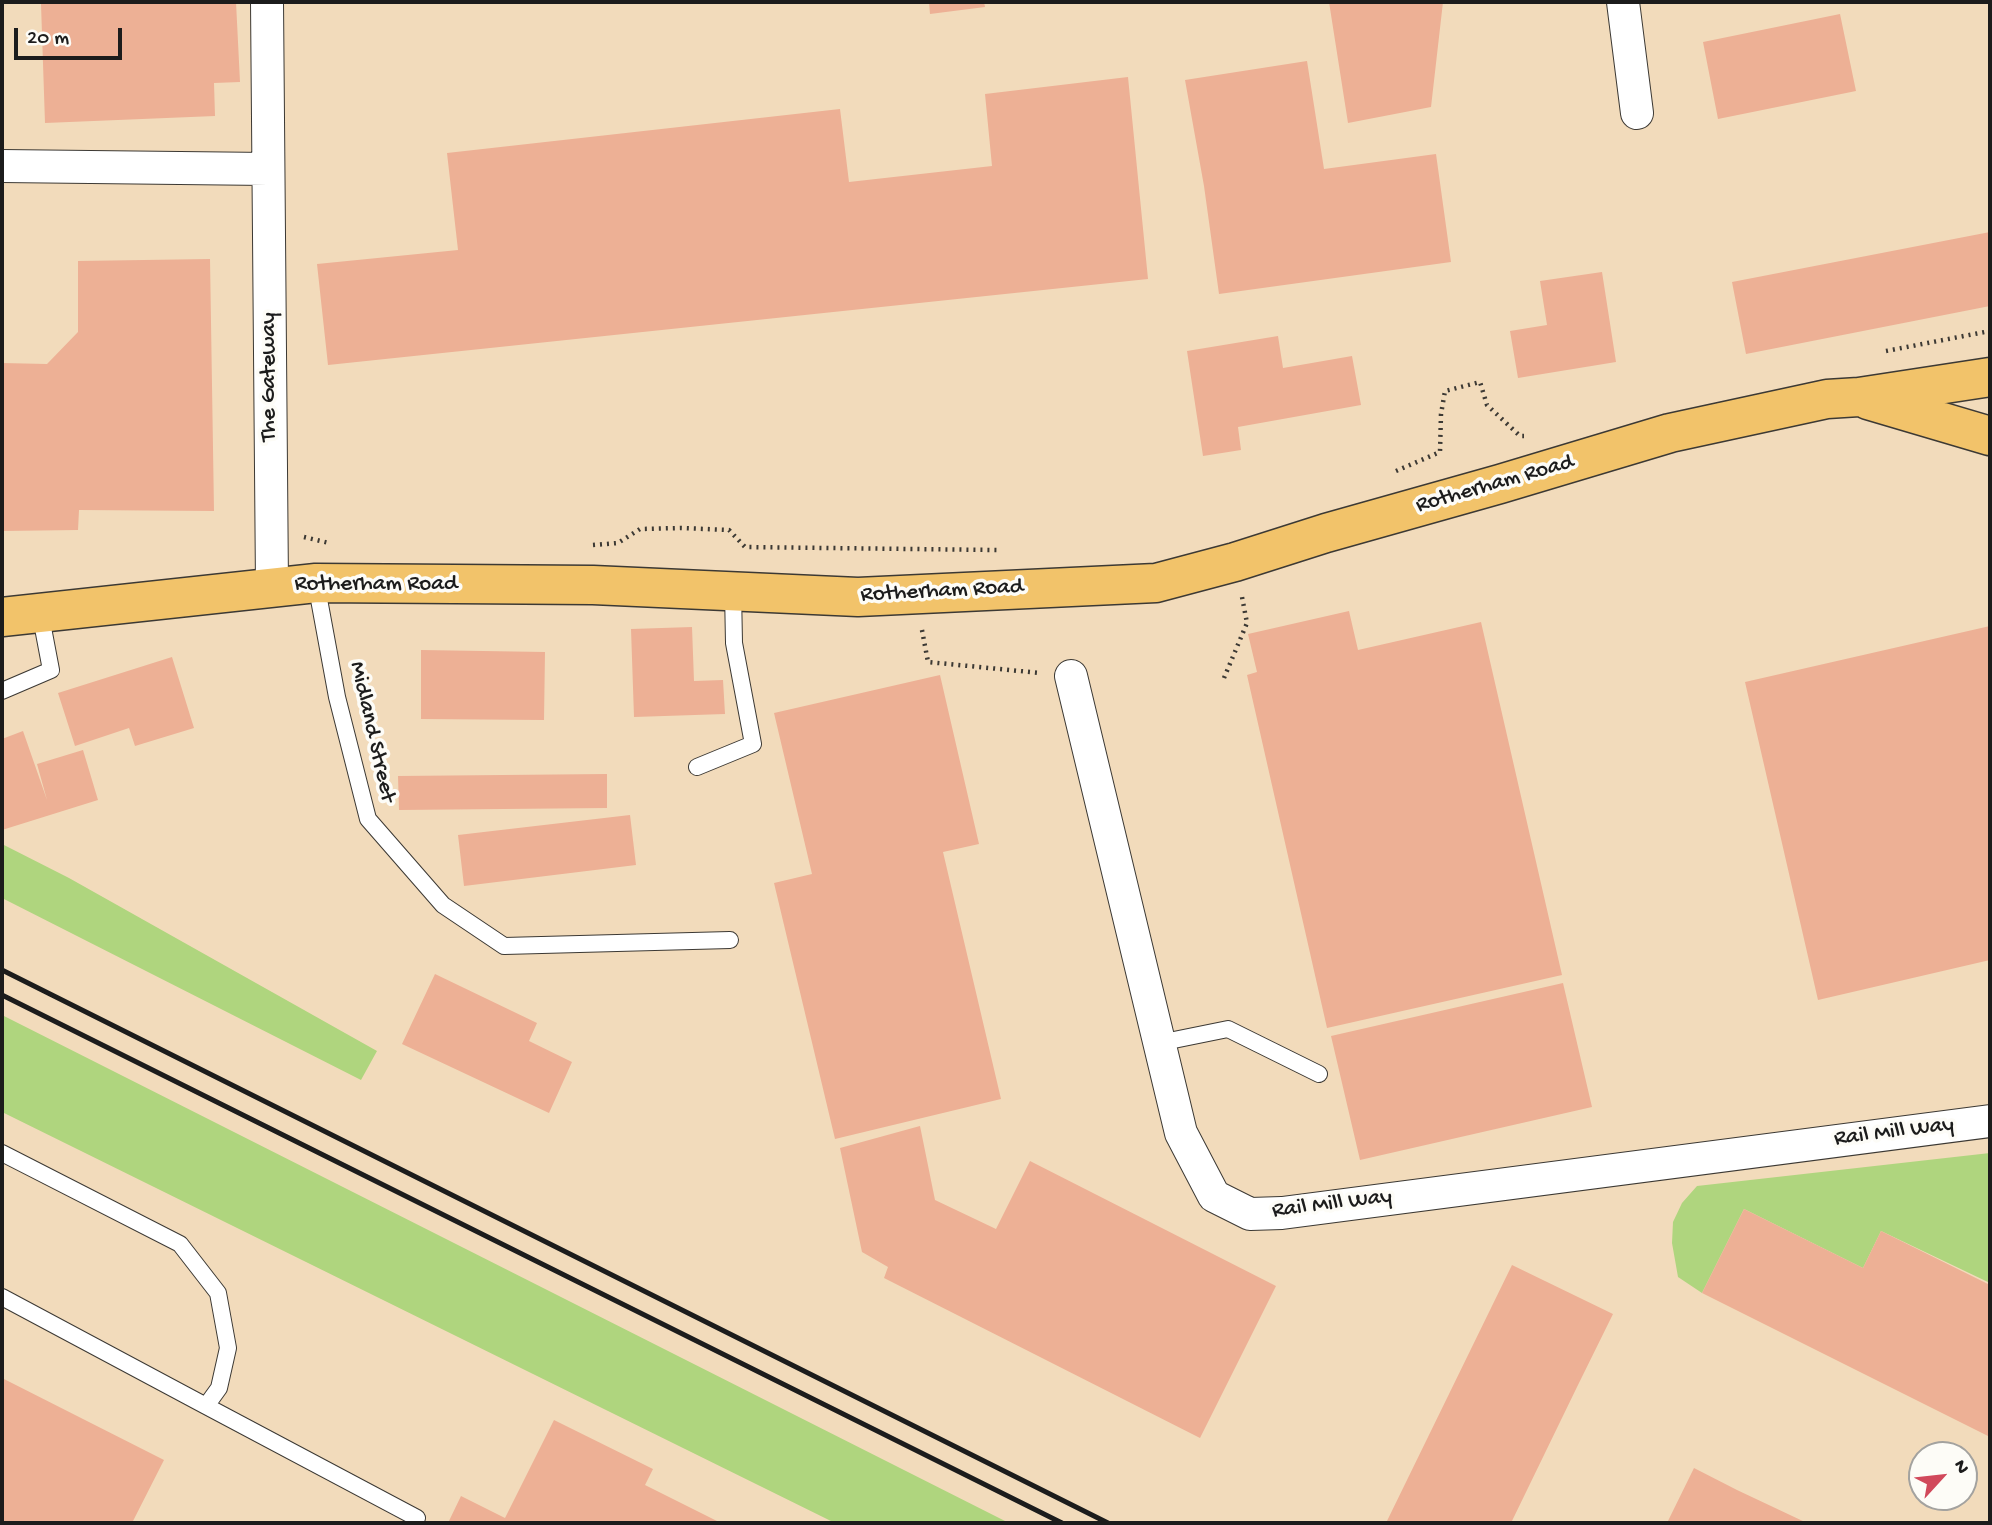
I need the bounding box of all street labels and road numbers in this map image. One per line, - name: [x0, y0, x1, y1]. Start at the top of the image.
- street label: The Gateway: [256, 313, 284, 441]
- street label: Rotherham Road: [1413, 449, 1577, 521]
- street label: Rotherham Road: [295, 571, 457, 599]
- street label: Rotherham Road: [860, 574, 1024, 610]
- street label: Midland Street: [341, 659, 401, 805]
- street label: Rail Mill Way: [1833, 1112, 1955, 1154]
- street label: Rail Mill Way: [1271, 1184, 1393, 1226]

